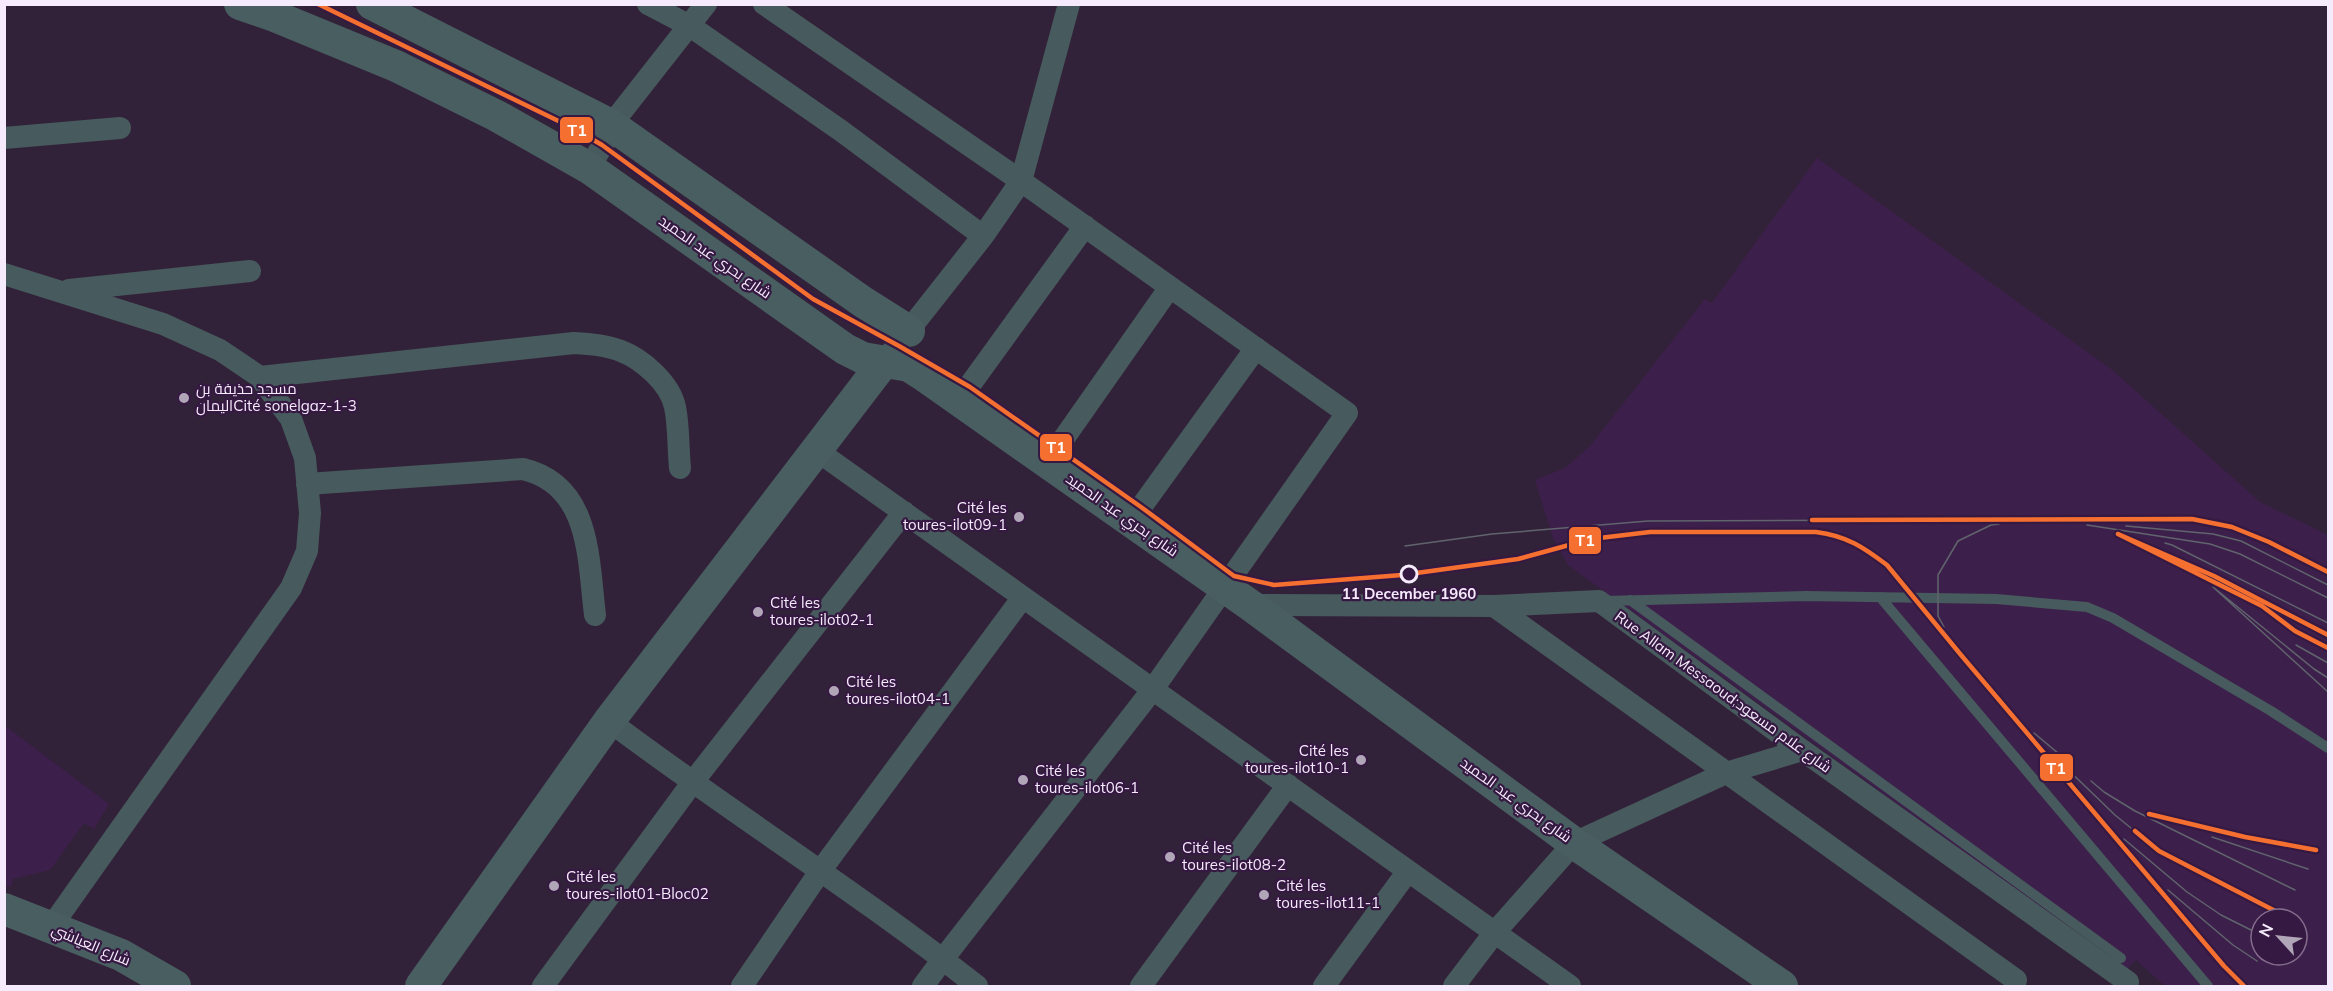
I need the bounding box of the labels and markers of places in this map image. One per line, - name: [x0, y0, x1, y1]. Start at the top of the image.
- place label: مسجد حذيفة بن اليمانCité sonelgaz-1-3: [196, 379, 357, 416]
- marker: مسجد حذيفة بن اليمانCité sonelgaz-1-3: [177, 391, 191, 405]
- place label: Cité les toures-ilot09-1: [903, 498, 1007, 534]
- marker: Cité les toures-ilot09-1: [1012, 510, 1026, 524]
- marker: 11 December 1960: [1400, 565, 1418, 583]
- place label: 11 December 1960: [1342, 584, 1476, 603]
- place label: Cité les toures-ilot02-1: [770, 593, 874, 629]
- marker: Cité les toures-ilot02-1: [751, 605, 765, 619]
- place label: Cité les toures-ilot04-1: [846, 672, 950, 708]
- marker: Cité les toures-ilot04-1: [827, 684, 841, 698]
- place label: Cité les toures-ilot10-1: [1245, 741, 1349, 777]
- marker: Cité les toures-ilot10-1: [1354, 753, 1368, 767]
- place label: Cité les toures-ilot06-1: [1035, 761, 1139, 797]
- marker: Cité les toures-ilot06-1: [1016, 773, 1030, 787]
- place label: Cité les toures-ilot08-2: [1182, 838, 1286, 874]
- marker: Cité les toures-ilot08-2: [1163, 850, 1177, 864]
- place label: Cité les toures-ilot01-Bloc02: [566, 867, 709, 903]
- place label: Cité les toures-ilot11-1: [1276, 876, 1380, 912]
- marker: Cité les toures-ilot01-Bloc02: [547, 879, 561, 893]
- marker: Cité les toures-ilot11-1: [1257, 888, 1271, 902]

